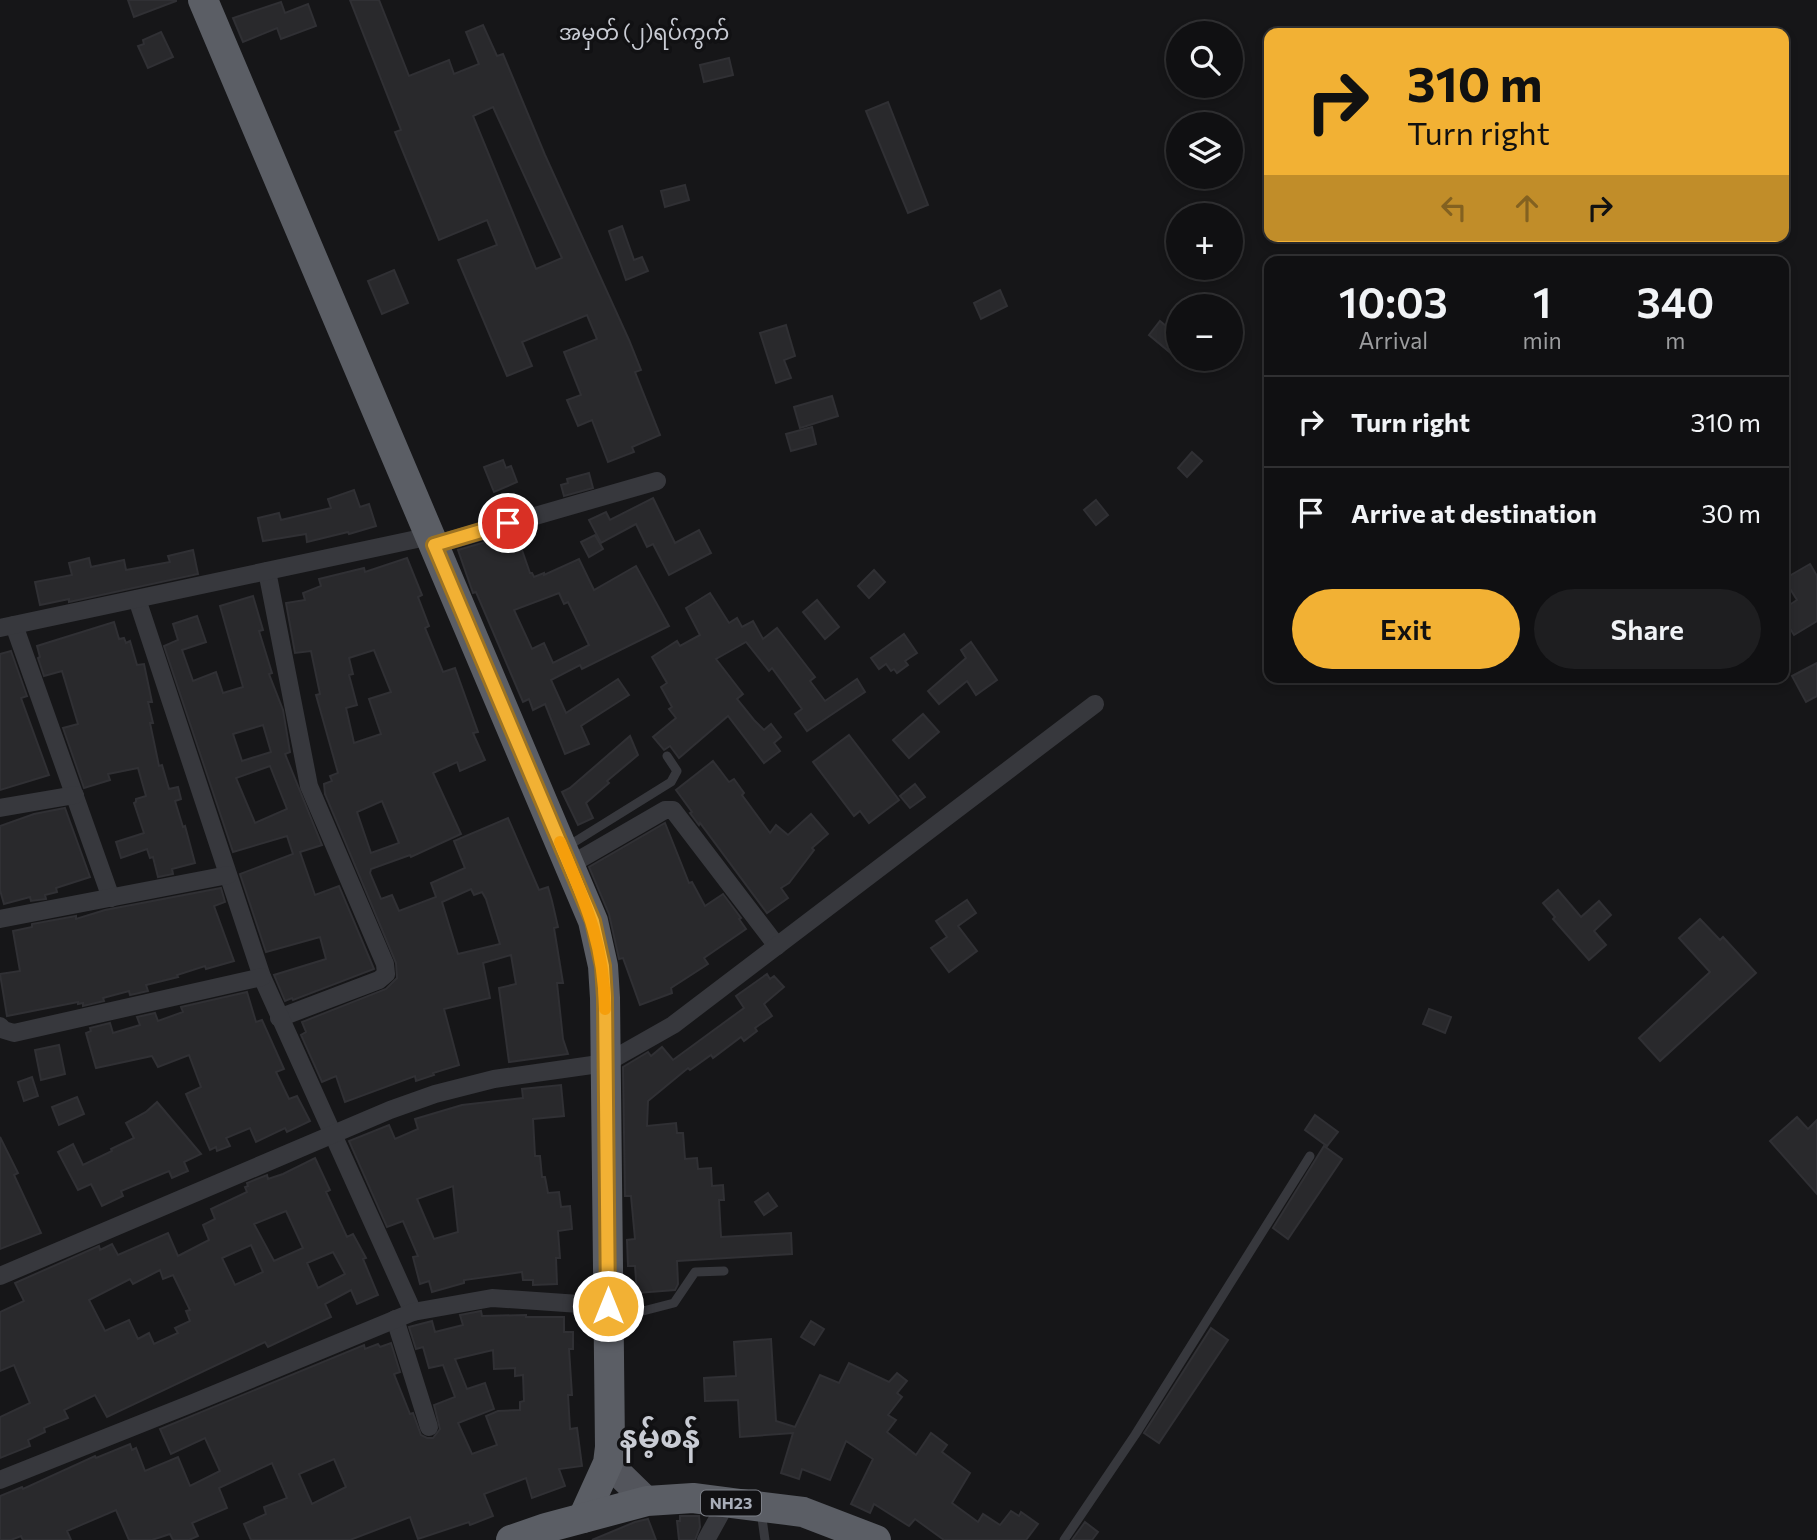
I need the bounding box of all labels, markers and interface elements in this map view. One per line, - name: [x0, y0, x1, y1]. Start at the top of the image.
- district label: အမှတ် (၂)ရပ်ကွက်: [559, 17, 729, 50]
- map controls: [1166, 21, 1243, 371]
- button: search: [1166, 21, 1243, 98]
- text: 310 m: [1407, 52, 1542, 112]
- icon: right: [1292, 56, 1383, 147]
- button: layers: [1166, 112, 1243, 189]
- text: Turn right: [1407, 112, 1550, 152]
- icon: left: [1435, 189, 1473, 227]
- icon: ahead: [1508, 189, 1546, 227]
- icon: right: [1581, 189, 1619, 227]
- button: +: [1166, 203, 1243, 280]
- text: 10:03: [1339, 275, 1448, 327]
- text: 1: [1533, 275, 1552, 327]
- text: 340: [1637, 275, 1714, 327]
- button: −: [1166, 294, 1243, 371]
- text: Arrival: [1358, 326, 1428, 354]
- text: min: [1523, 326, 1562, 354]
- text: m: [1665, 326, 1685, 354]
- icon: right: [1292, 403, 1330, 441]
- text: Turn right: [1351, 406, 1470, 437]
- text: 310 m: [1690, 406, 1761, 437]
- pin: [478, 493, 538, 553]
- icon: arrive: [1292, 494, 1330, 532]
- text: Arrive at destination: [1351, 497, 1597, 528]
- text: 30 m: [1702, 497, 1761, 528]
- icon: arrive: [489, 504, 527, 542]
- button: Exit: [1292, 589, 1520, 669]
- button: Share: [1534, 589, 1761, 669]
- position arrow: [571, 1269, 645, 1343]
- district label: နမ့်စန်: [620, 1415, 700, 1463]
- road number: NH23: [701, 1490, 761, 1516]

